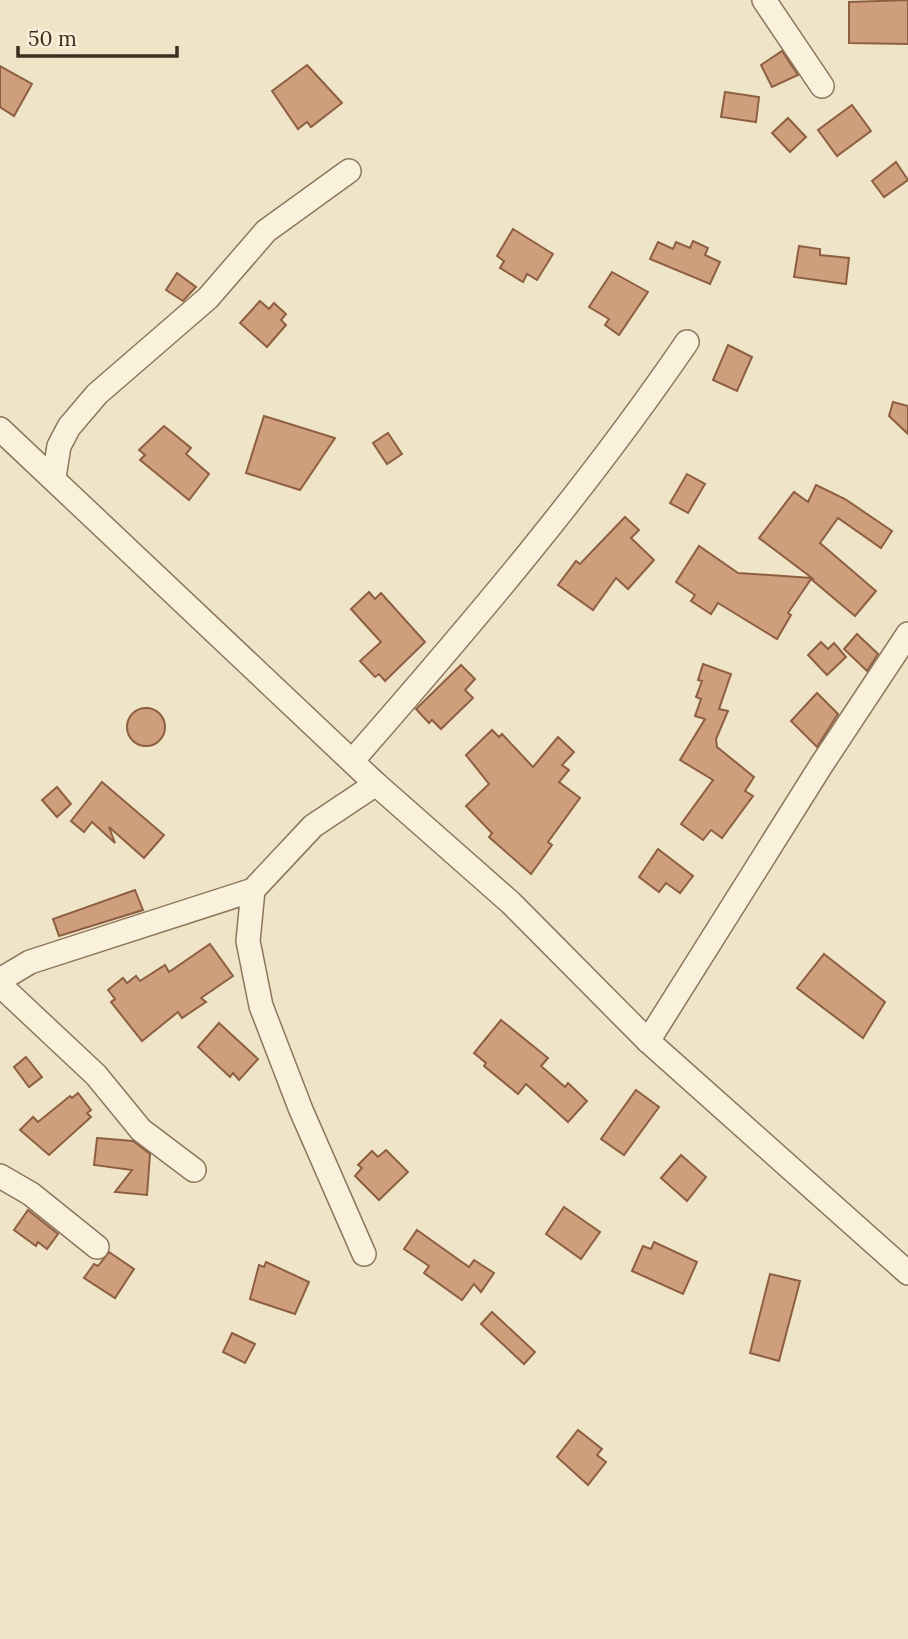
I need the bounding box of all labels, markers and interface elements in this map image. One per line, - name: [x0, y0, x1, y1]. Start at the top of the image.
- scale bar: [18, 14, 177, 58]
- text: 50 m: [28, 25, 77, 52]

